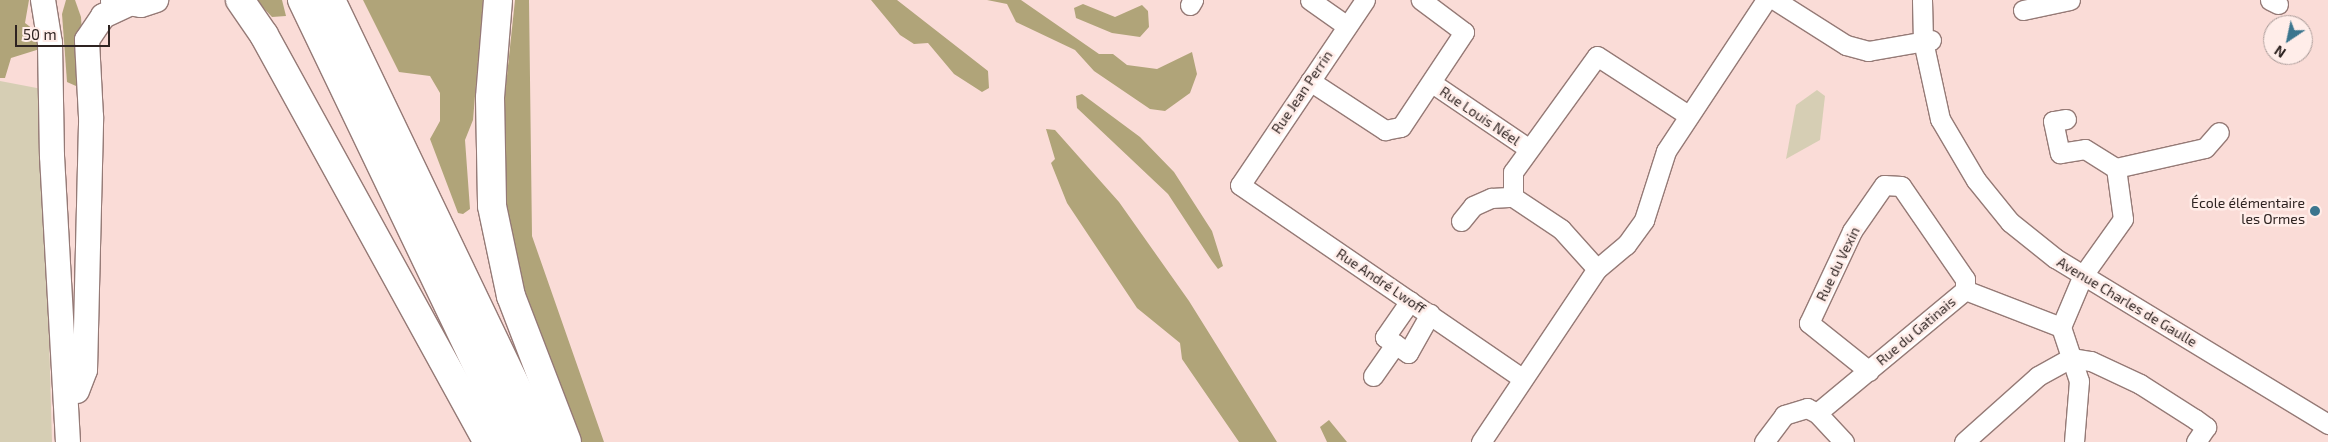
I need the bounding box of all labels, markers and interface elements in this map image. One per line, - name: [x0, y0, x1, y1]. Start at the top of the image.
- scale bar: [18, 15, 112, 47]
- north arrow: [2263, 15, 2313, 65]
- text: 50 m: [23, 25, 57, 43]
- text: N: [2271, 42, 2289, 62]
- street label: Rue Jean Perrin: [1268, 47, 1336, 137]
- street label: Rue Louis Néel: [1437, 83, 1523, 149]
- place label: École élémentaire les Ormes: [2191, 195, 2305, 228]
- marker: École élémentaire les Ormes: [2309, 205, 2321, 217]
- street label: Rue du Vexin: [1813, 224, 1863, 304]
- street label: Rue André Lwoff: [1333, 245, 1429, 317]
- street label: Avenue Charles de Gaulle: [2054, 254, 2200, 350]
- street label: Rue du Gatinais: [1873, 293, 1959, 369]

